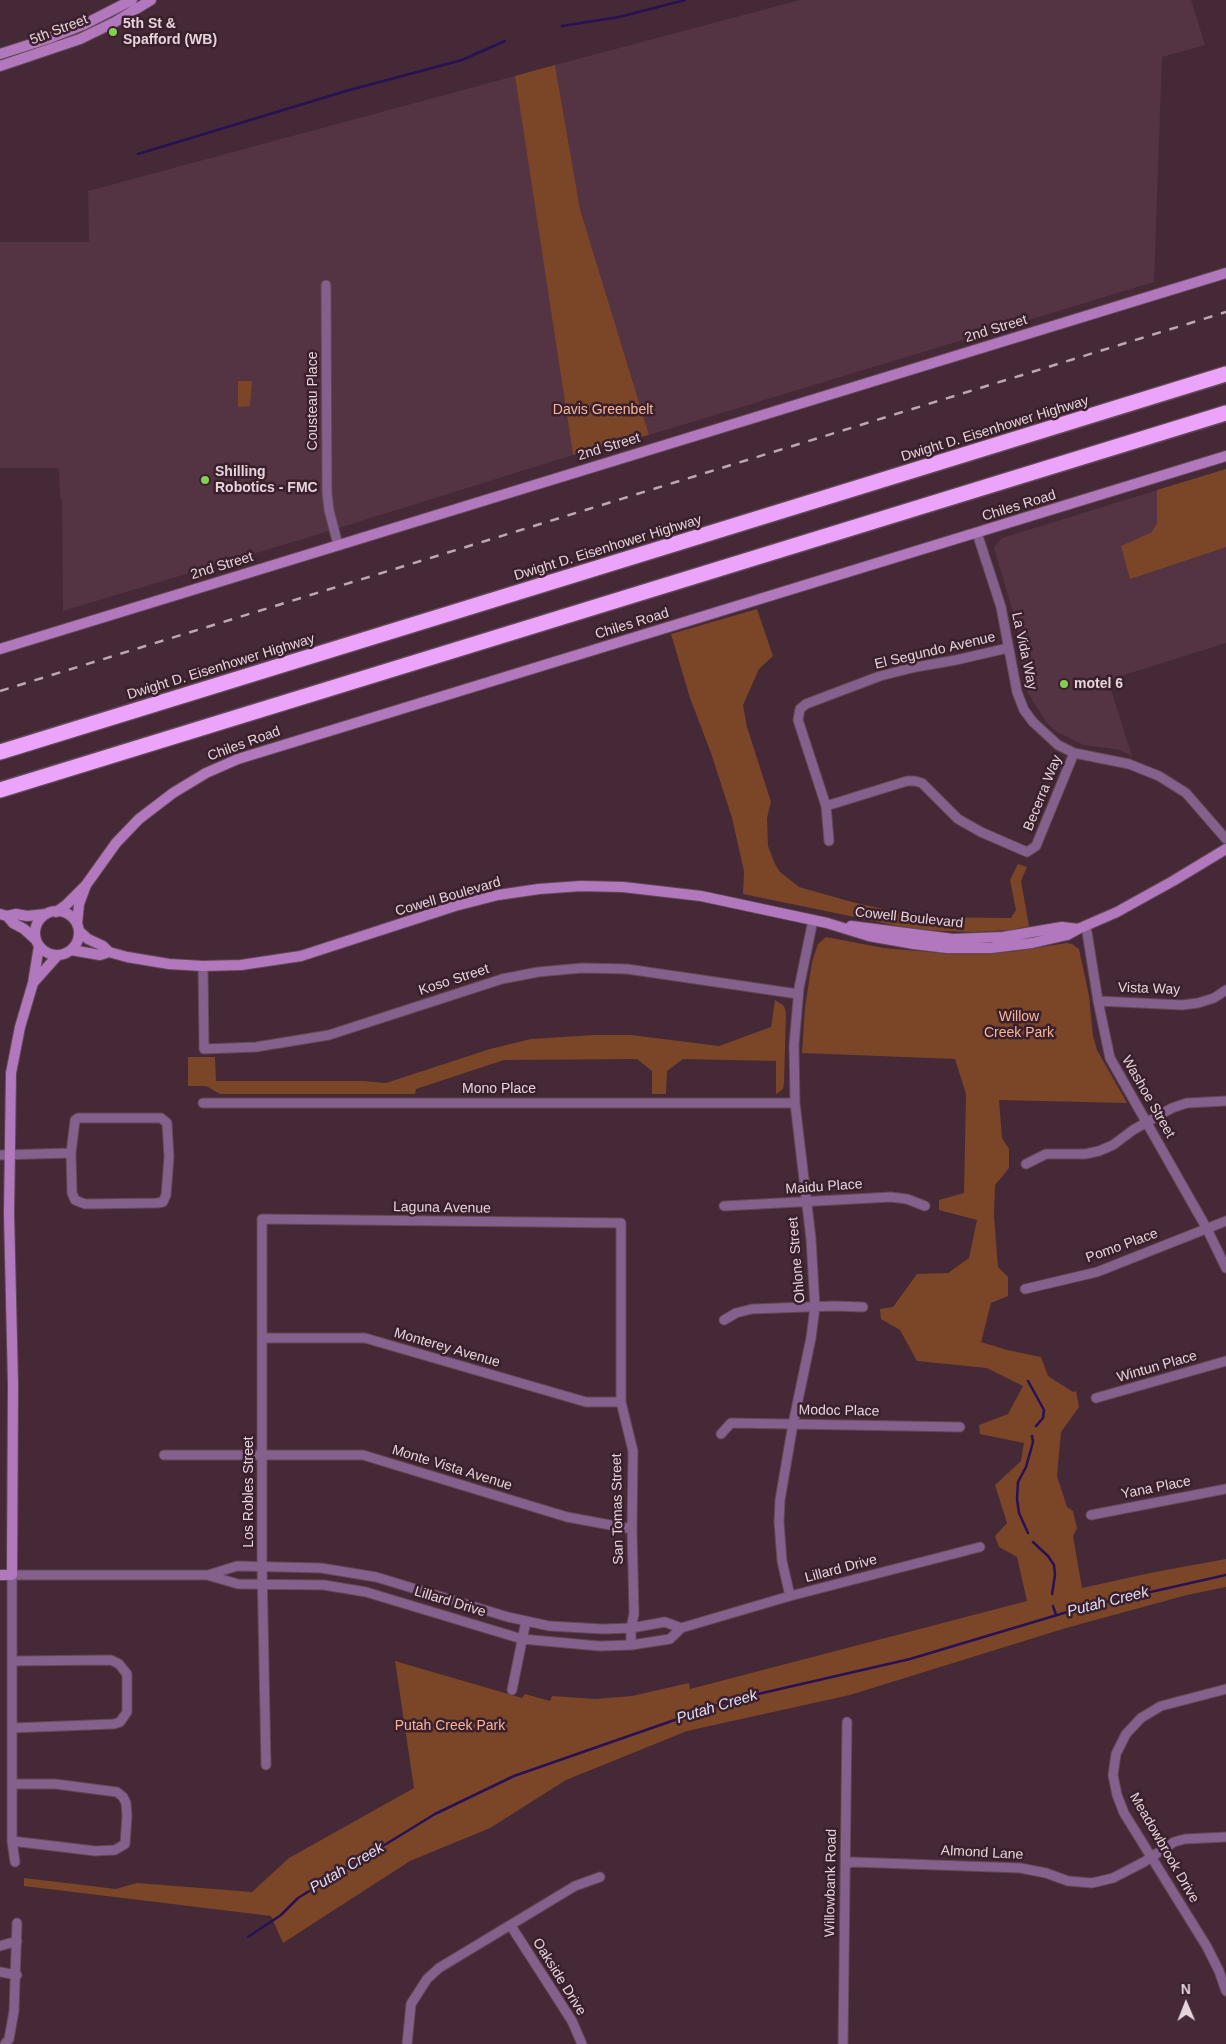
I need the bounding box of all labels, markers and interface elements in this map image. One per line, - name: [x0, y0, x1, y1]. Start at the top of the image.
- street label: 5th Street: [28, 11, 90, 49]
- place label: 5th St & Spafford (WB): [123, 16, 217, 48]
- marker: 5th St & Spafford (WB): [107, 26, 119, 38]
- street label: 2nd Street: [963, 312, 1029, 346]
- street label: Cousteau Place: [305, 352, 321, 450]
- street label: Dwight D. Eisenhower Highway: [899, 392, 1091, 466]
- park label: Davis Greenbelt: [553, 402, 653, 418]
- street label: 2nd Street: [576, 430, 642, 464]
- place label: Shilling Robotics - FMC: [215, 464, 318, 497]
- marker: Shilling Robotics - FMC: [199, 474, 211, 486]
- street label: Chiles Road: [980, 487, 1058, 525]
- street label: Dwight D. Eisenhower Highway: [512, 511, 704, 585]
- street label: 2nd Street: [189, 549, 255, 583]
- street label: Chiles Road: [593, 605, 671, 643]
- street label: La Vida Way: [1008, 611, 1040, 691]
- street label: El Segundo Avenue: [873, 629, 997, 673]
- street label: Dwight D. Eisenhower Highway: [125, 630, 317, 704]
- place label: motel 6: [1074, 676, 1123, 692]
- marker: motel 6: [1058, 678, 1070, 690]
- street label: Chiles Road: [205, 723, 283, 765]
- street label: Becerra Way: [1020, 753, 1066, 833]
- street label: Cowell Boulevard: [393, 874, 503, 920]
- street label: Cowell Boulevard: [854, 904, 964, 932]
- street label: Koso Street: [417, 961, 491, 999]
- street label: Vista Way: [1118, 980, 1180, 998]
- park label: Willow Creek Park: [984, 1009, 1054, 1042]
- street label: Washoe Street: [1118, 1053, 1178, 1141]
- street label: Mono Place: [462, 1081, 536, 1097]
- street label: Maidu Place: [785, 1176, 863, 1198]
- street label: Laguna Avenue: [393, 1199, 491, 1217]
- street label: Ohlone Street: [785, 1216, 809, 1304]
- street label: Pomo Place: [1084, 1225, 1160, 1267]
- street label: Monterey Avenue: [392, 1325, 502, 1371]
- street label: Wintun Place: [1115, 1348, 1199, 1386]
- street label: Modoc Place: [798, 1402, 880, 1420]
- street label: Los Robles Street: [241, 1436, 257, 1548]
- street label: Monte Vista Avenue: [390, 1442, 514, 1494]
- street label: San Tomas Street: [609, 1453, 627, 1565]
- street label: Yana Place: [1120, 1473, 1192, 1503]
- street label: Lillard Drive: [803, 1551, 879, 1587]
- street label: Lillard Drive: [412, 1583, 488, 1621]
- water label: Putah Creek: [1065, 1583, 1151, 1621]
- water label: Putah Creek: [675, 1686, 759, 1728]
- park label: Putah Creek Park: [395, 1718, 505, 1734]
- street label: Meadowbrook Drive: [1126, 1790, 1202, 1906]
- street label: Willowbank Road: [822, 1829, 840, 1937]
- water label: Putah Creek: [307, 1839, 387, 1897]
- street label: Almond Lane: [940, 1842, 1024, 1864]
- street label: Oakside Drive: [529, 1935, 589, 2019]
- north arrow: [1161, 1979, 1211, 2029]
- text: N: [1181, 1981, 1191, 1997]

